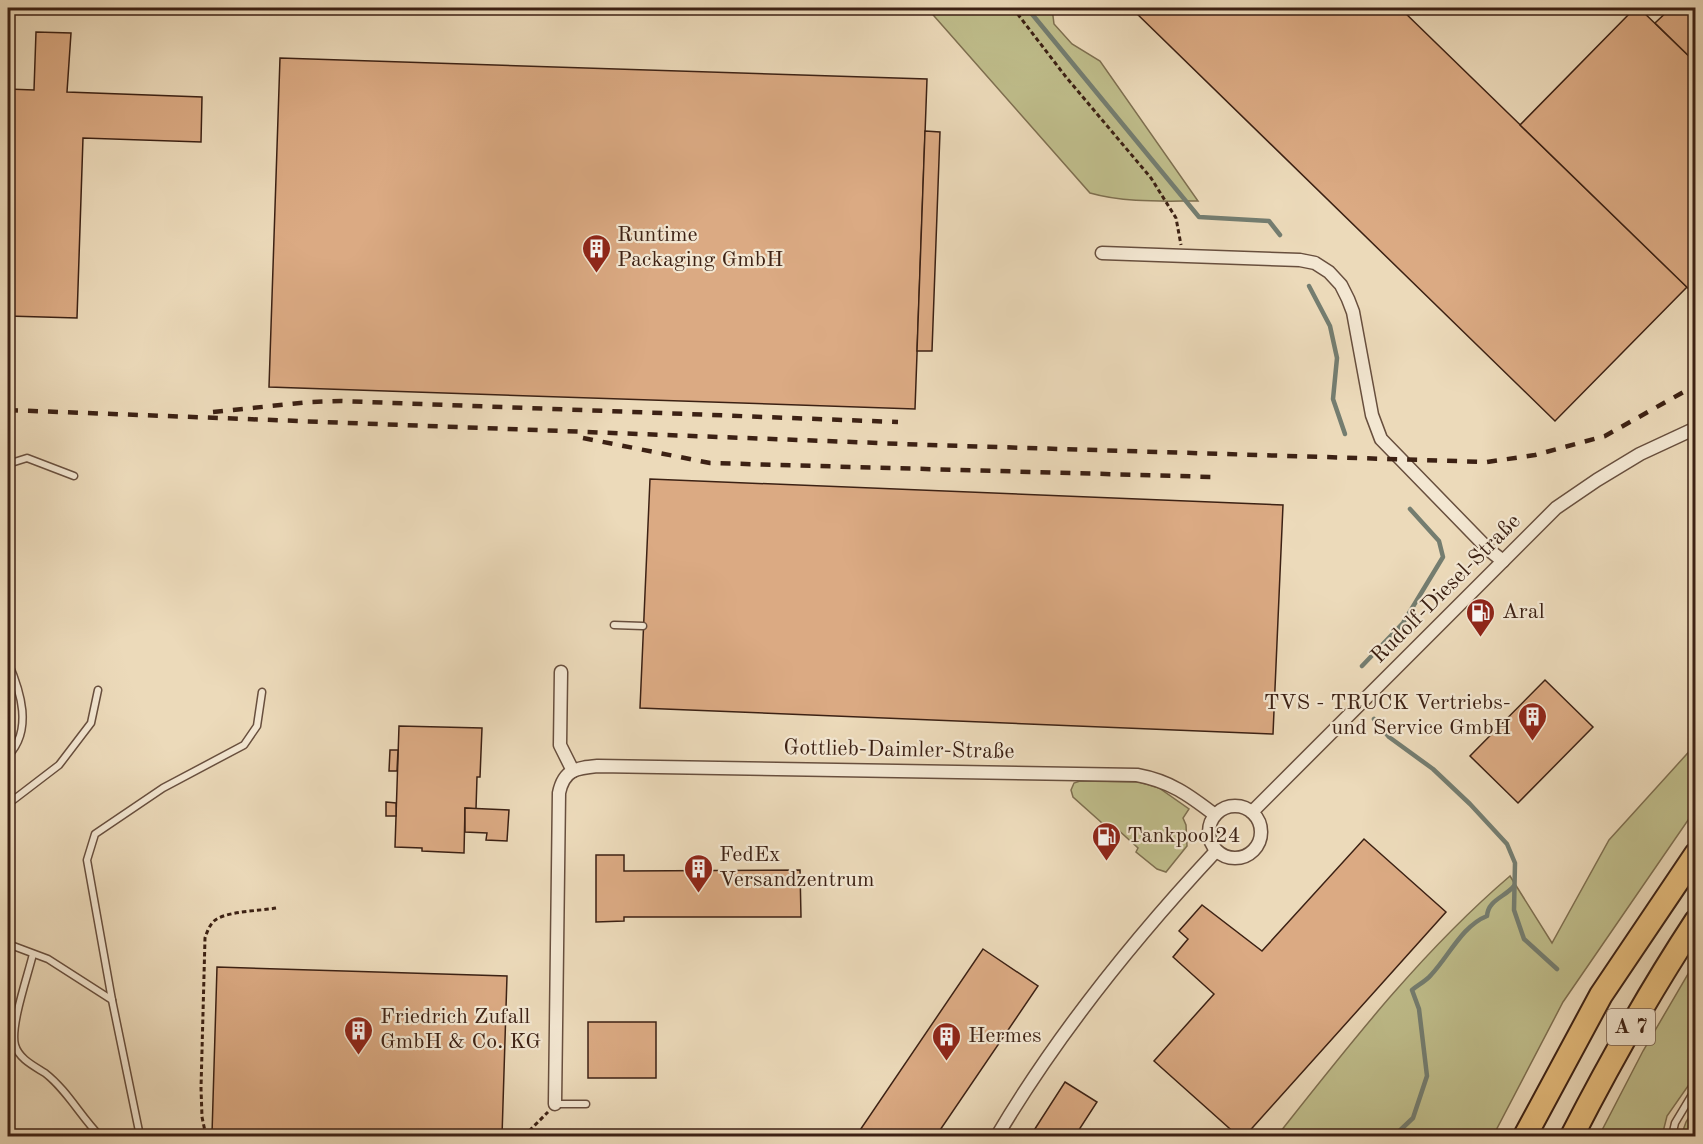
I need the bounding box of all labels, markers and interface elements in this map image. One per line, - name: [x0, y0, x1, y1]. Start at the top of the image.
- place label: Runtime Packaging GmbH: [617, 224, 783, 271]
- building icon: Runtime Packaging GmbH: [580, 232, 612, 274]
- street label: Rudolf-Diesel-Straße: [1367, 510, 1525, 668]
- fuel station icon: Aral: [1465, 596, 1497, 638]
- place label: Aral: [1502, 601, 1545, 623]
- place label: TVS - TRUCK Vertriebs- und Service GmbH: [1264, 692, 1511, 739]
- building icon: TVS - TRUCK Vertriebs- und Service GmbH: [1516, 700, 1548, 742]
- street label: Gottlieb-Daimler-Straße: [783, 737, 1015, 763]
- fuel station icon: Tankpool24: [1090, 820, 1122, 862]
- place label: Tankpool24: [1127, 825, 1240, 847]
- place label: FedEx Versandzentrum: [719, 844, 874, 891]
- building icon: FedEx Versandzentrum: [682, 852, 714, 894]
- place label: Friedrich Zufall GmbH & Co. KG: [380, 1006, 541, 1053]
- road number: A 7: [1607, 1009, 1655, 1045]
- building icon: Friedrich Zufall GmbH & Co. KG: [343, 1014, 375, 1056]
- building icon: Hermes: [931, 1020, 963, 1062]
- place label: Hermes: [968, 1025, 1042, 1047]

